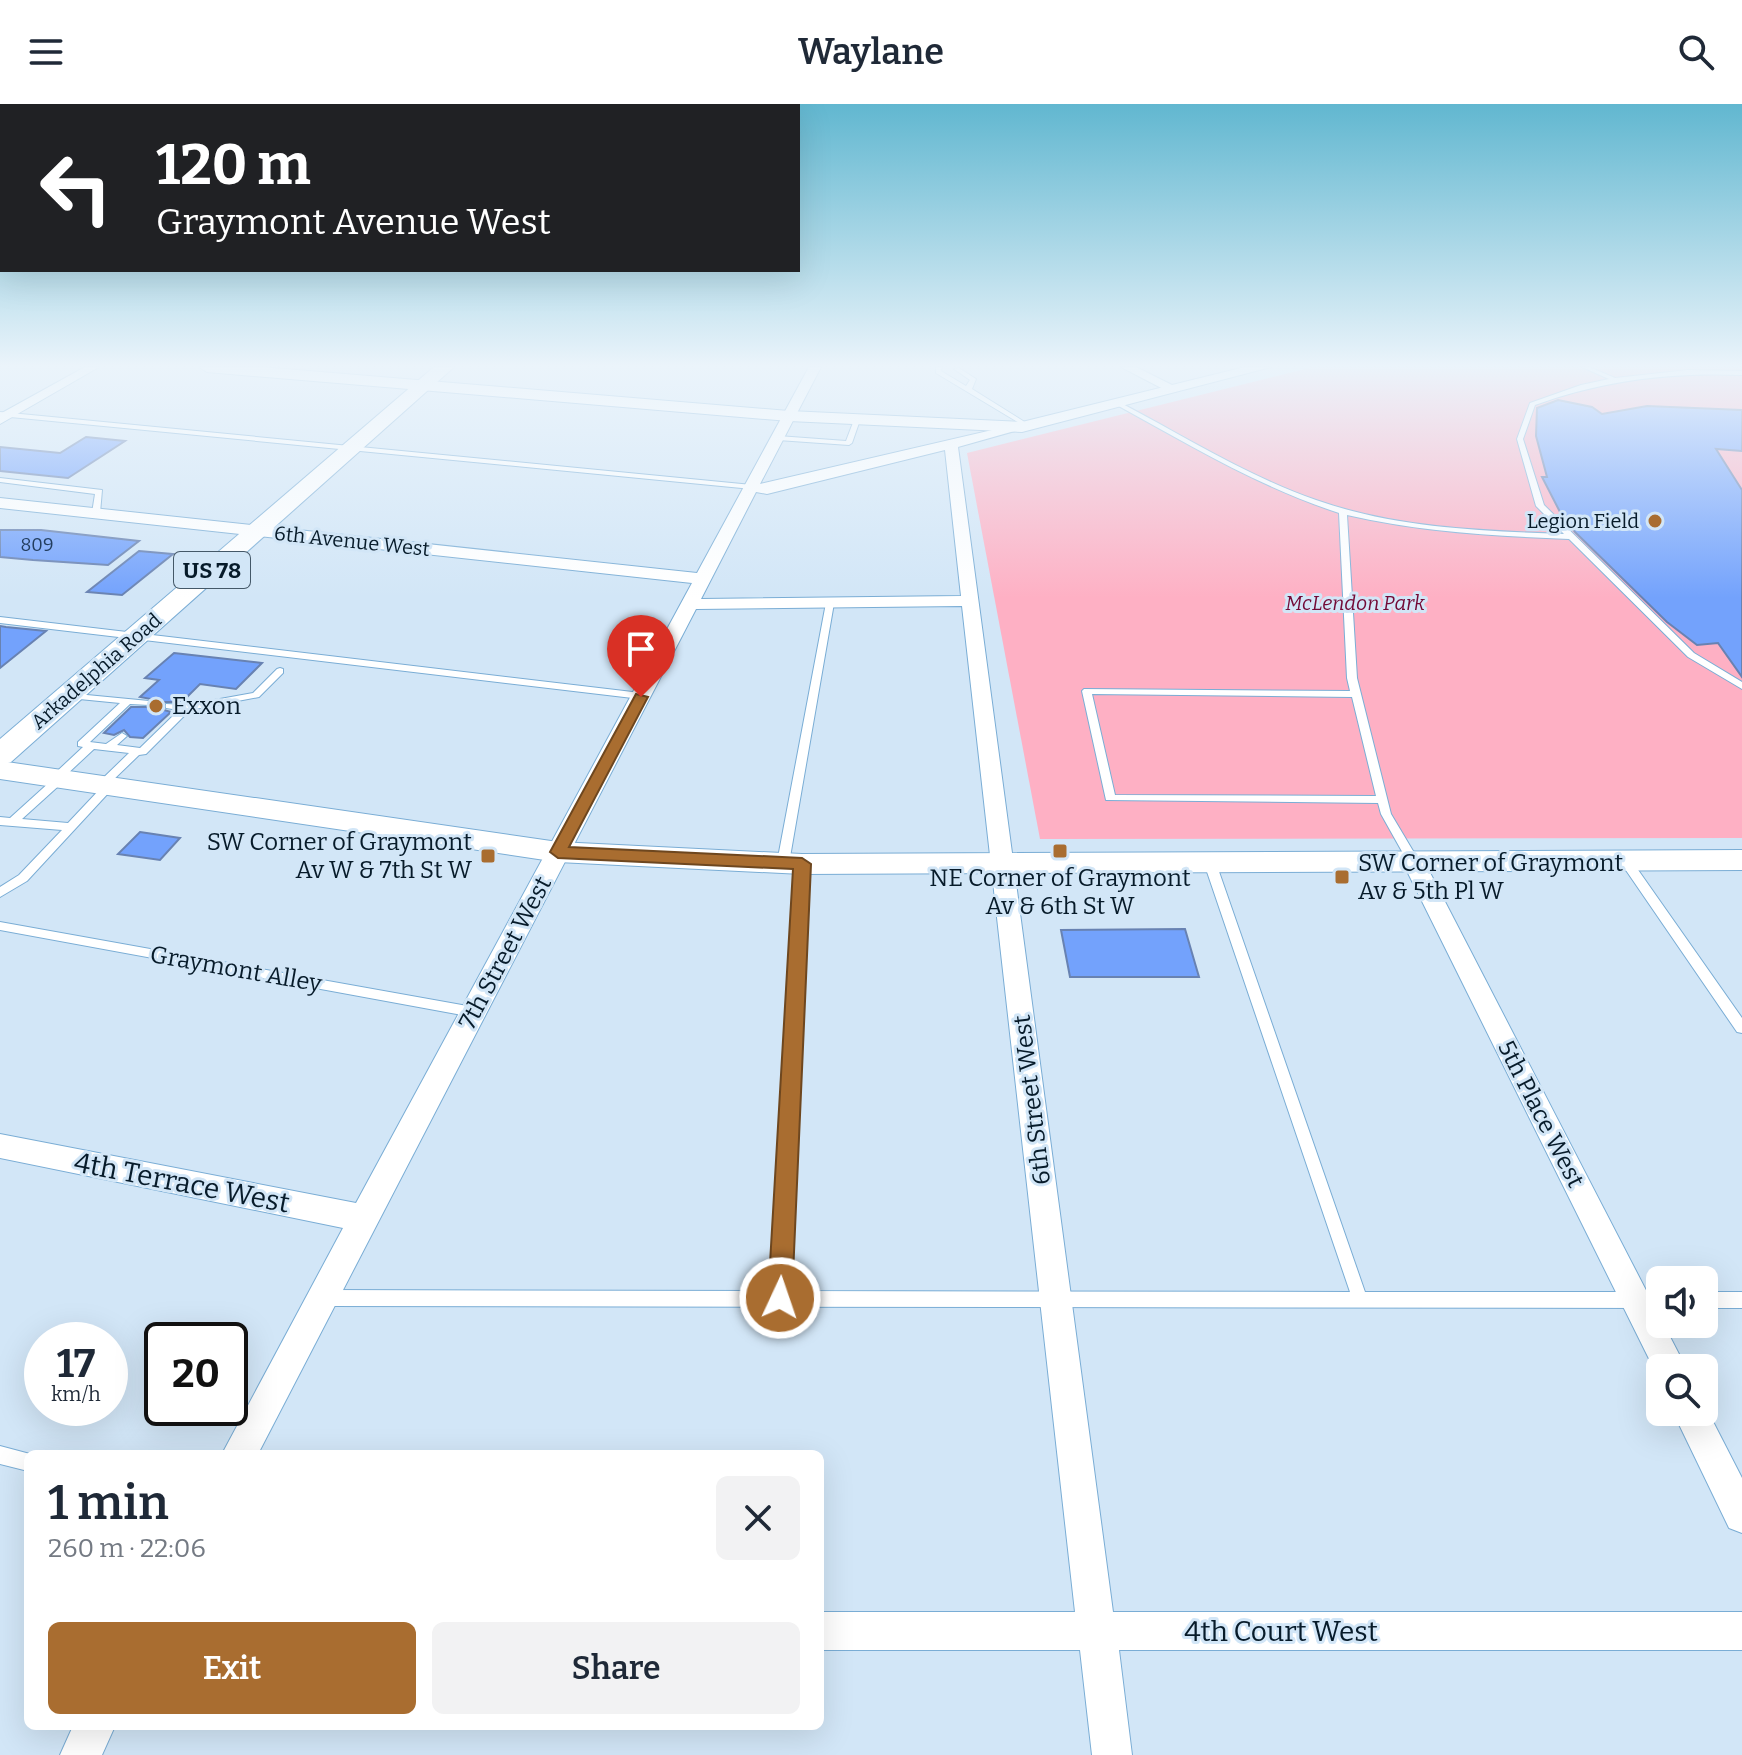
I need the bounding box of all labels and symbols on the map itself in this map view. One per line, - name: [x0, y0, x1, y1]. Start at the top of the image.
- place label: Legion Field: [1527, 509, 1639, 533]
- marker: Legion Field: [1646, 512, 1664, 530]
- street label: 6th Avenue West: [273, 521, 431, 561]
- house number: 809: [21, 534, 53, 556]
- road number: US 78: [174, 552, 250, 588]
- park label: McLendon Park: [1285, 591, 1425, 615]
- street label: Arkadelphia Road: [26, 608, 166, 734]
- pin: [607, 615, 675, 697]
- place label: Exxon: [172, 692, 241, 720]
- marker: Exxon: [147, 697, 165, 715]
- place label: SW Corner of Graymont Av W & 7th St W: [207, 828, 472, 884]
- marker: NE Corner of Graymont Av & 6th St W: [1051, 842, 1069, 860]
- marker: SW Corner of Graymont Av W & 7th St W: [479, 847, 497, 865]
- place label: SW Corner of Graymont Av & 5th Pl W: [1358, 849, 1623, 905]
- place label: NE Corner of Graymont Av & 6th St W: [929, 864, 1191, 920]
- marker: SW Corner of Graymont Av & 5th Pl W: [1333, 868, 1351, 886]
- street label: 7th Street West: [453, 872, 557, 1034]
- street label: Graymont Alley: [148, 940, 324, 998]
- street label: 6th Street West: [1008, 1013, 1056, 1187]
- street label: 5th Place West: [1492, 1036, 1590, 1192]
- street label: 4th Terrace West: [71, 1145, 292, 1220]
- position arrow: [738, 1256, 822, 1340]
- speed limit sign: 20: [144, 1322, 248, 1426]
- street label: 4th Court West: [1184, 1615, 1378, 1648]

